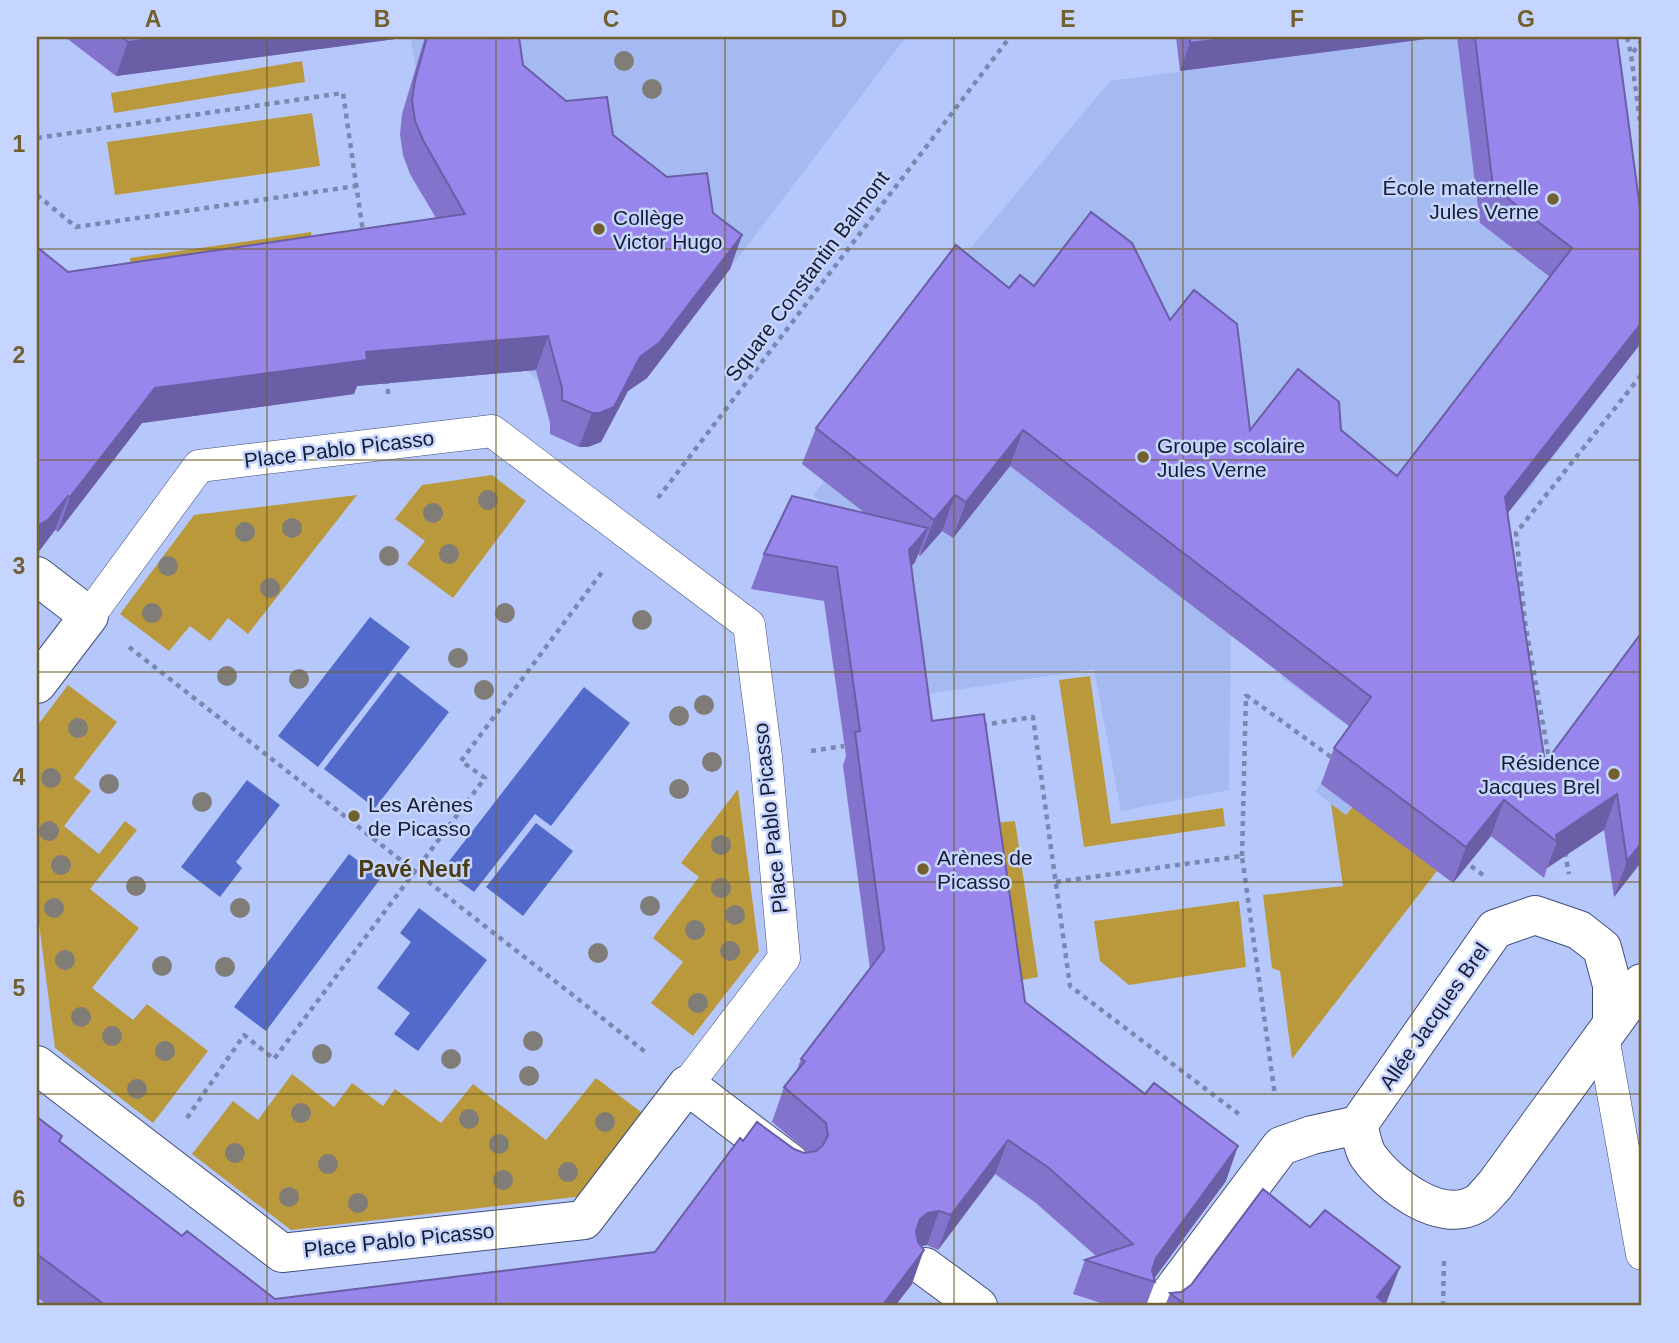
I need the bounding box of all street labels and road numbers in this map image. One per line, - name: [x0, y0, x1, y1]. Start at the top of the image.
- street label: Square Constantin Balmont: [721, 166, 894, 385]
- street label: Place Pablo Picasso: [243, 426, 435, 472]
- street label: Place Pablo Picasso: [749, 722, 791, 914]
- street label: Allée Jacques Brel: [1375, 938, 1493, 1094]
- street label: Place Pablo Picasso: [303, 1219, 495, 1261]

